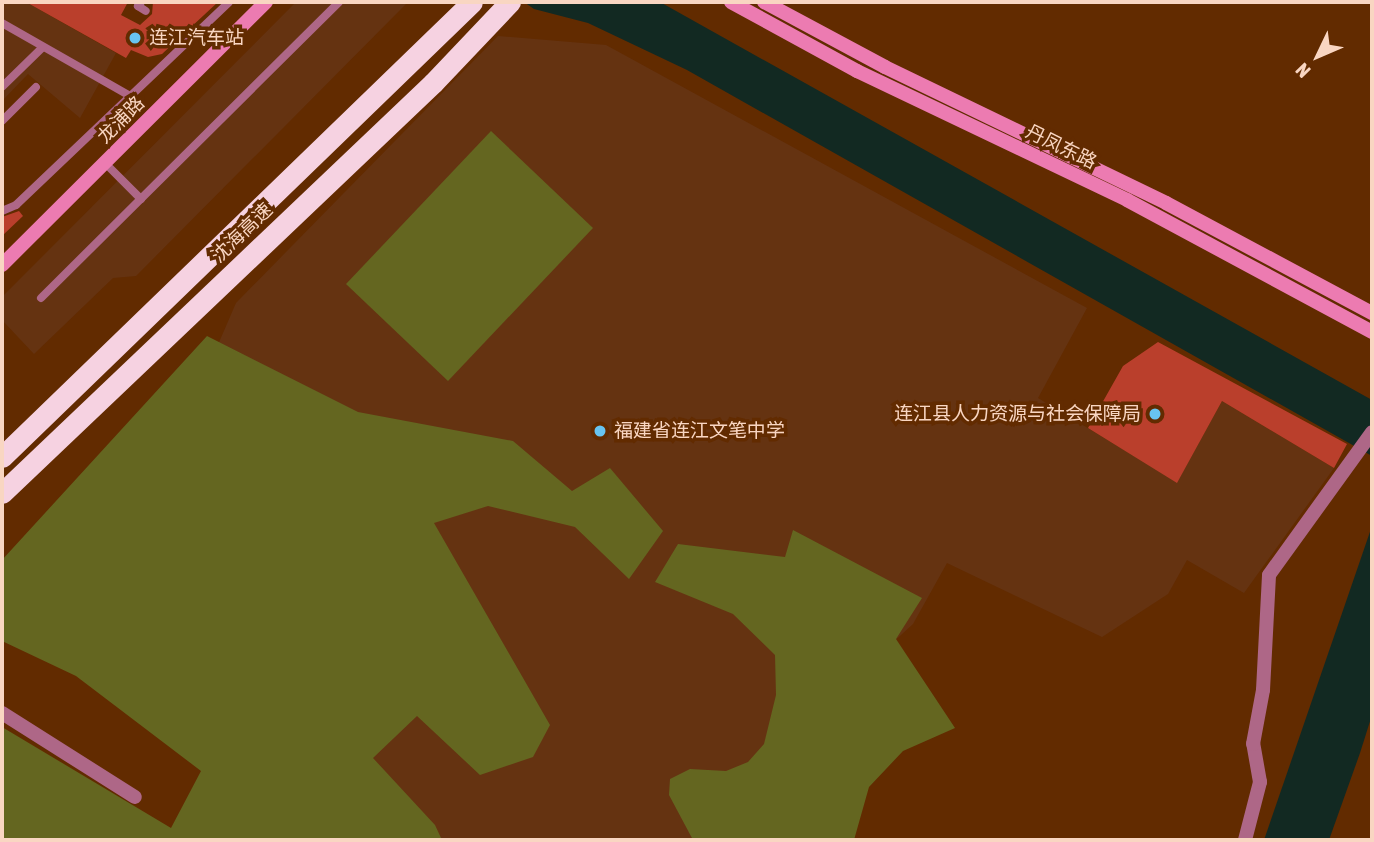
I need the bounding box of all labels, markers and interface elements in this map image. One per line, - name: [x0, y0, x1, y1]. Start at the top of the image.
- north arrow: [1283, 21, 1353, 91]
- place label: 连江汽车站: [149, 27, 244, 49]
- marker: 连江汽车站: [127, 30, 143, 46]
- text: N: [1291, 59, 1315, 82]
- street label: 龙浦路: [93, 92, 149, 148]
- street label: 丹凤东路: [1022, 120, 1100, 174]
- street label: 沈海高速: [207, 198, 277, 268]
- place label: 连江县人力资源与社会保障局: [894, 403, 1141, 425]
- marker: 连江县人力资源与社会保障局: [1147, 406, 1163, 422]
- place label: 福建省连江文笔中学: [614, 420, 785, 442]
- marker: 福建省连江文笔中学: [592, 423, 608, 439]

